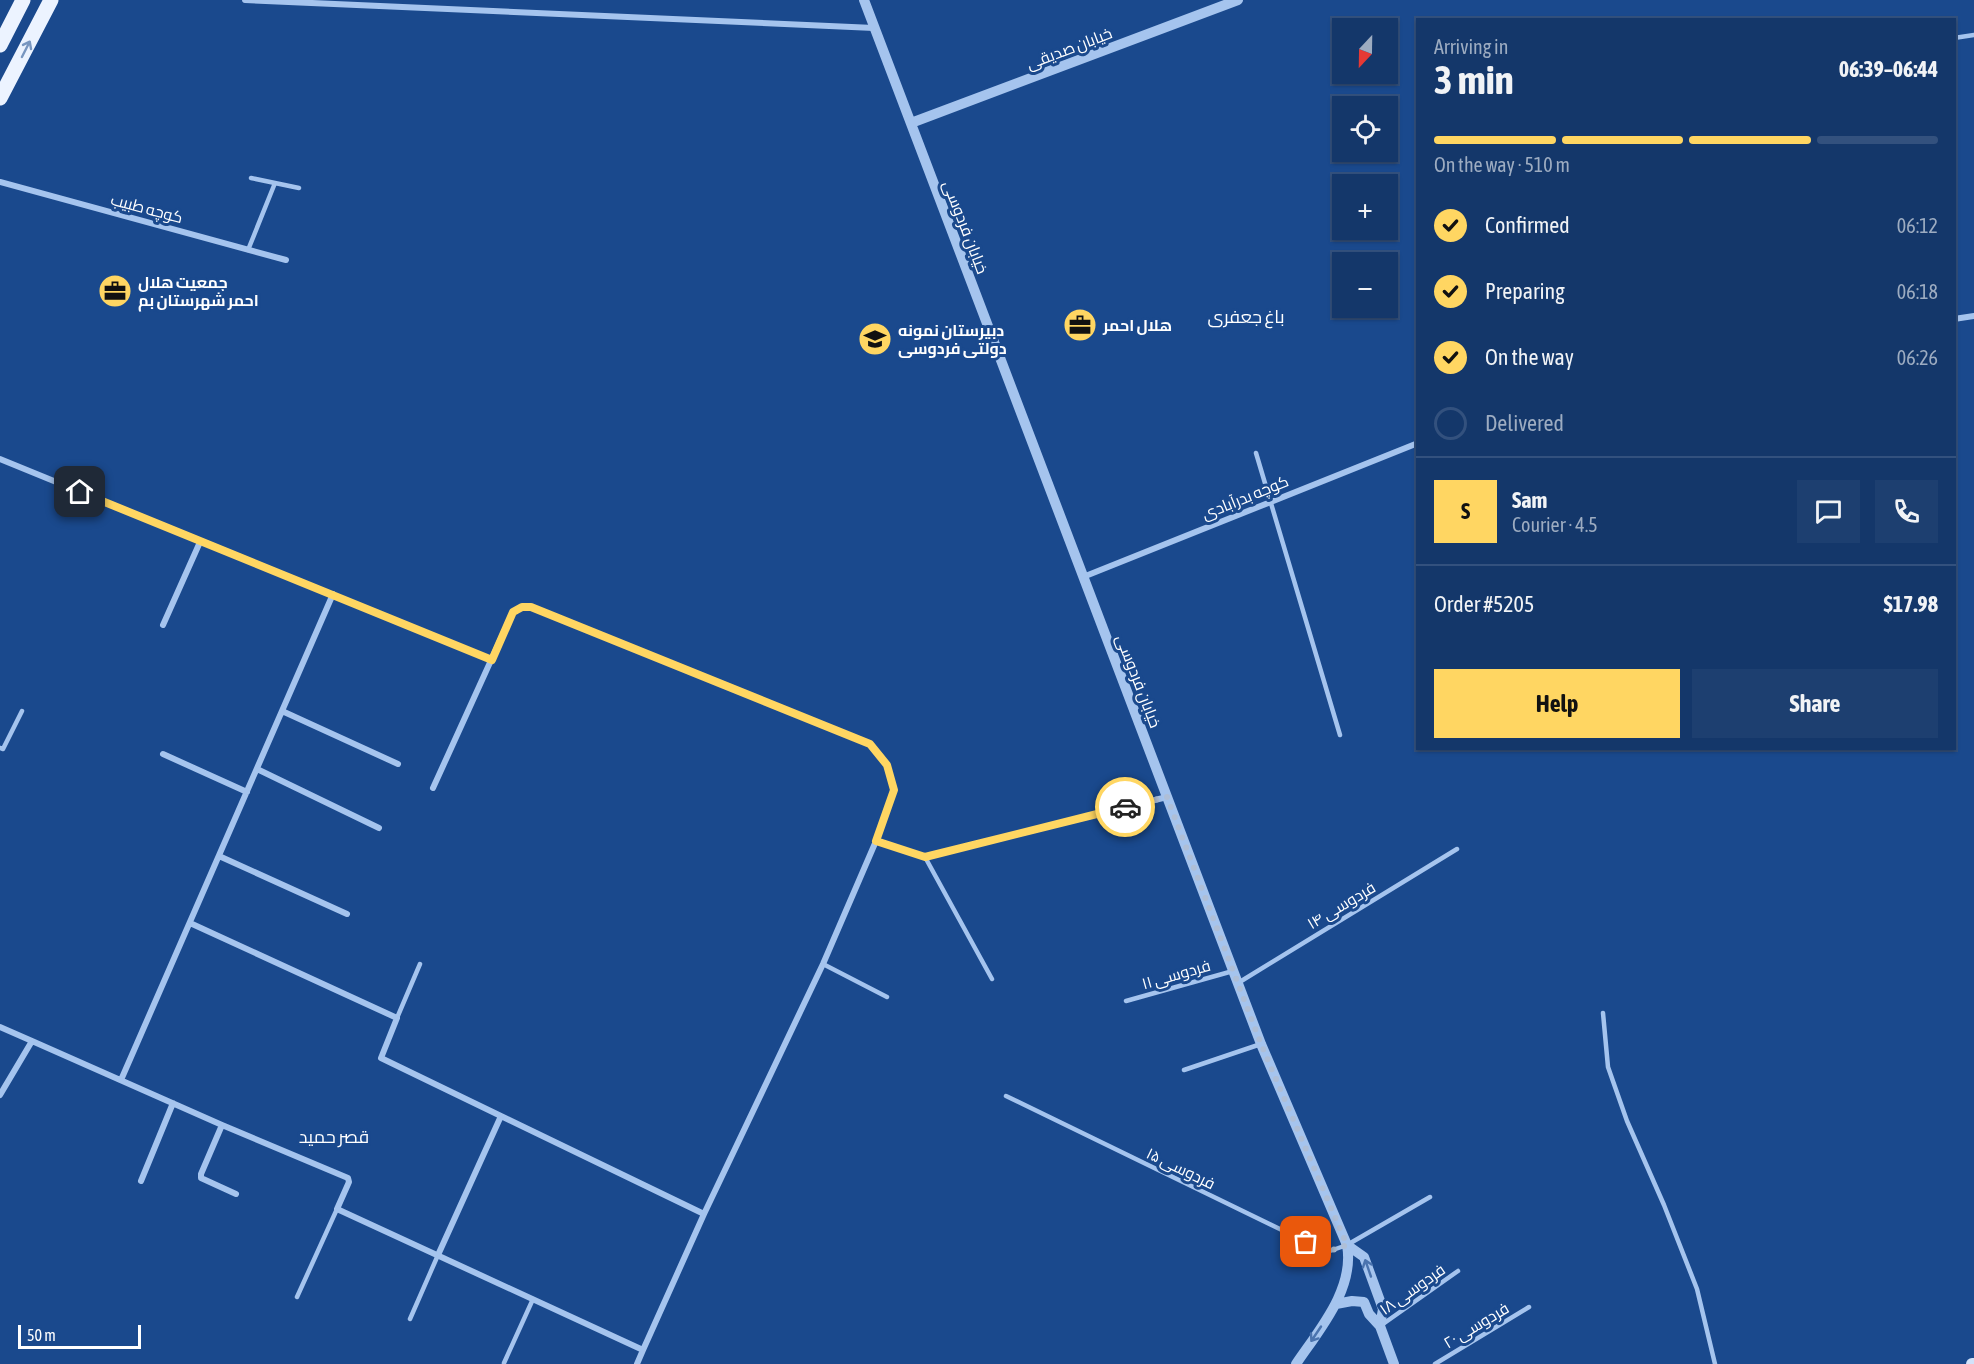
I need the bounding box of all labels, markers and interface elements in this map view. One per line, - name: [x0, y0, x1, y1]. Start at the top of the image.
- north arrow: [1332, 18, 1398, 84]
- map controls: [1332, 18, 1398, 318]
- street label: خیابان صدیقی: [1024, 23, 1115, 74]
- text: Arriving in: [1434, 35, 1508, 58]
- one-way arrow: [20, 41, 32, 59]
- text: 06:39–06:44: [1839, 56, 1938, 82]
- text: 3 min: [1434, 58, 1514, 102]
- button: locate: [1332, 96, 1398, 162]
- text: On the way · 510 m: [1434, 153, 1570, 176]
- button: +: [1332, 174, 1398, 240]
- street label: خیابان فردوسی: [938, 178, 992, 277]
- street label: کوچه طبیب: [108, 190, 185, 229]
- icon: check: [1434, 209, 1467, 242]
- text: Confirmed: [1485, 212, 1570, 238]
- text: 06:12: [1897, 214, 1938, 237]
- button: −: [1332, 252, 1398, 318]
- office icon: جمعیت هلال احمر شهرستان بم: [97, 273, 133, 309]
- place label: جمعیت هلال احمر شهرستان بم: [138, 273, 259, 312]
- icon: check: [1434, 275, 1467, 308]
- text: Preparing: [1485, 278, 1565, 304]
- text: 06:18: [1897, 280, 1938, 303]
- district label: باغ جعفری: [1208, 306, 1285, 329]
- office icon: هلال احمر: [1062, 307, 1098, 343]
- place label: هلال احمر: [1102, 316, 1172, 335]
- school or university icon: دبیرستان نمونه دولتی فردوسی: [857, 321, 893, 357]
- place label: دبیرستان نمونه دولتی فردوسی: [898, 321, 1007, 358]
- icon: check: [1434, 341, 1467, 374]
- text: On the way: [1485, 344, 1574, 370]
- text: 06:26: [1897, 346, 1938, 369]
- text: Delivered: [1485, 410, 1564, 436]
- pin: [54, 466, 105, 517]
- street label: کوچه بدرآبادی: [1199, 471, 1292, 525]
- icon: home: [63, 475, 96, 508]
- button: chat: [1797, 480, 1860, 543]
- button: phone: [1875, 480, 1938, 543]
- text: Sam: [1512, 487, 1547, 513]
- text: S: [1461, 498, 1470, 524]
- text: Courier · 4.5: [1512, 513, 1598, 536]
- text: Order #5205: [1434, 591, 1534, 617]
- text: $17.98: [1883, 591, 1938, 617]
- street label: خیابان فردوسی: [1111, 632, 1165, 731]
- button: Help: [1434, 669, 1680, 738]
- button: Share: [1692, 669, 1938, 738]
- courier: [1095, 777, 1155, 837]
- icon: car: [1109, 791, 1142, 824]
- street label: فردوسی ۱۴: [1304, 878, 1379, 934]
- street label: فردوسی ۱۱: [1140, 956, 1213, 994]
- district label: قصر حمید: [299, 1126, 369, 1148]
- street label: فردوسی ۱۵: [1143, 1144, 1218, 1194]
- pin: [1280, 1216, 1331, 1267]
- icon: bag: [1289, 1225, 1322, 1258]
- one-way arrow: [1362, 1260, 1373, 1278]
- street label: فردوسی ۱۸: [1376, 1260, 1449, 1320]
- street label: فردوسی ۲۰: [1440, 1298, 1513, 1353]
- scale bar: [18, 1322, 141, 1350]
- one-way arrow: [1310, 1325, 1322, 1342]
- text: 50 m: [27, 1326, 56, 1344]

